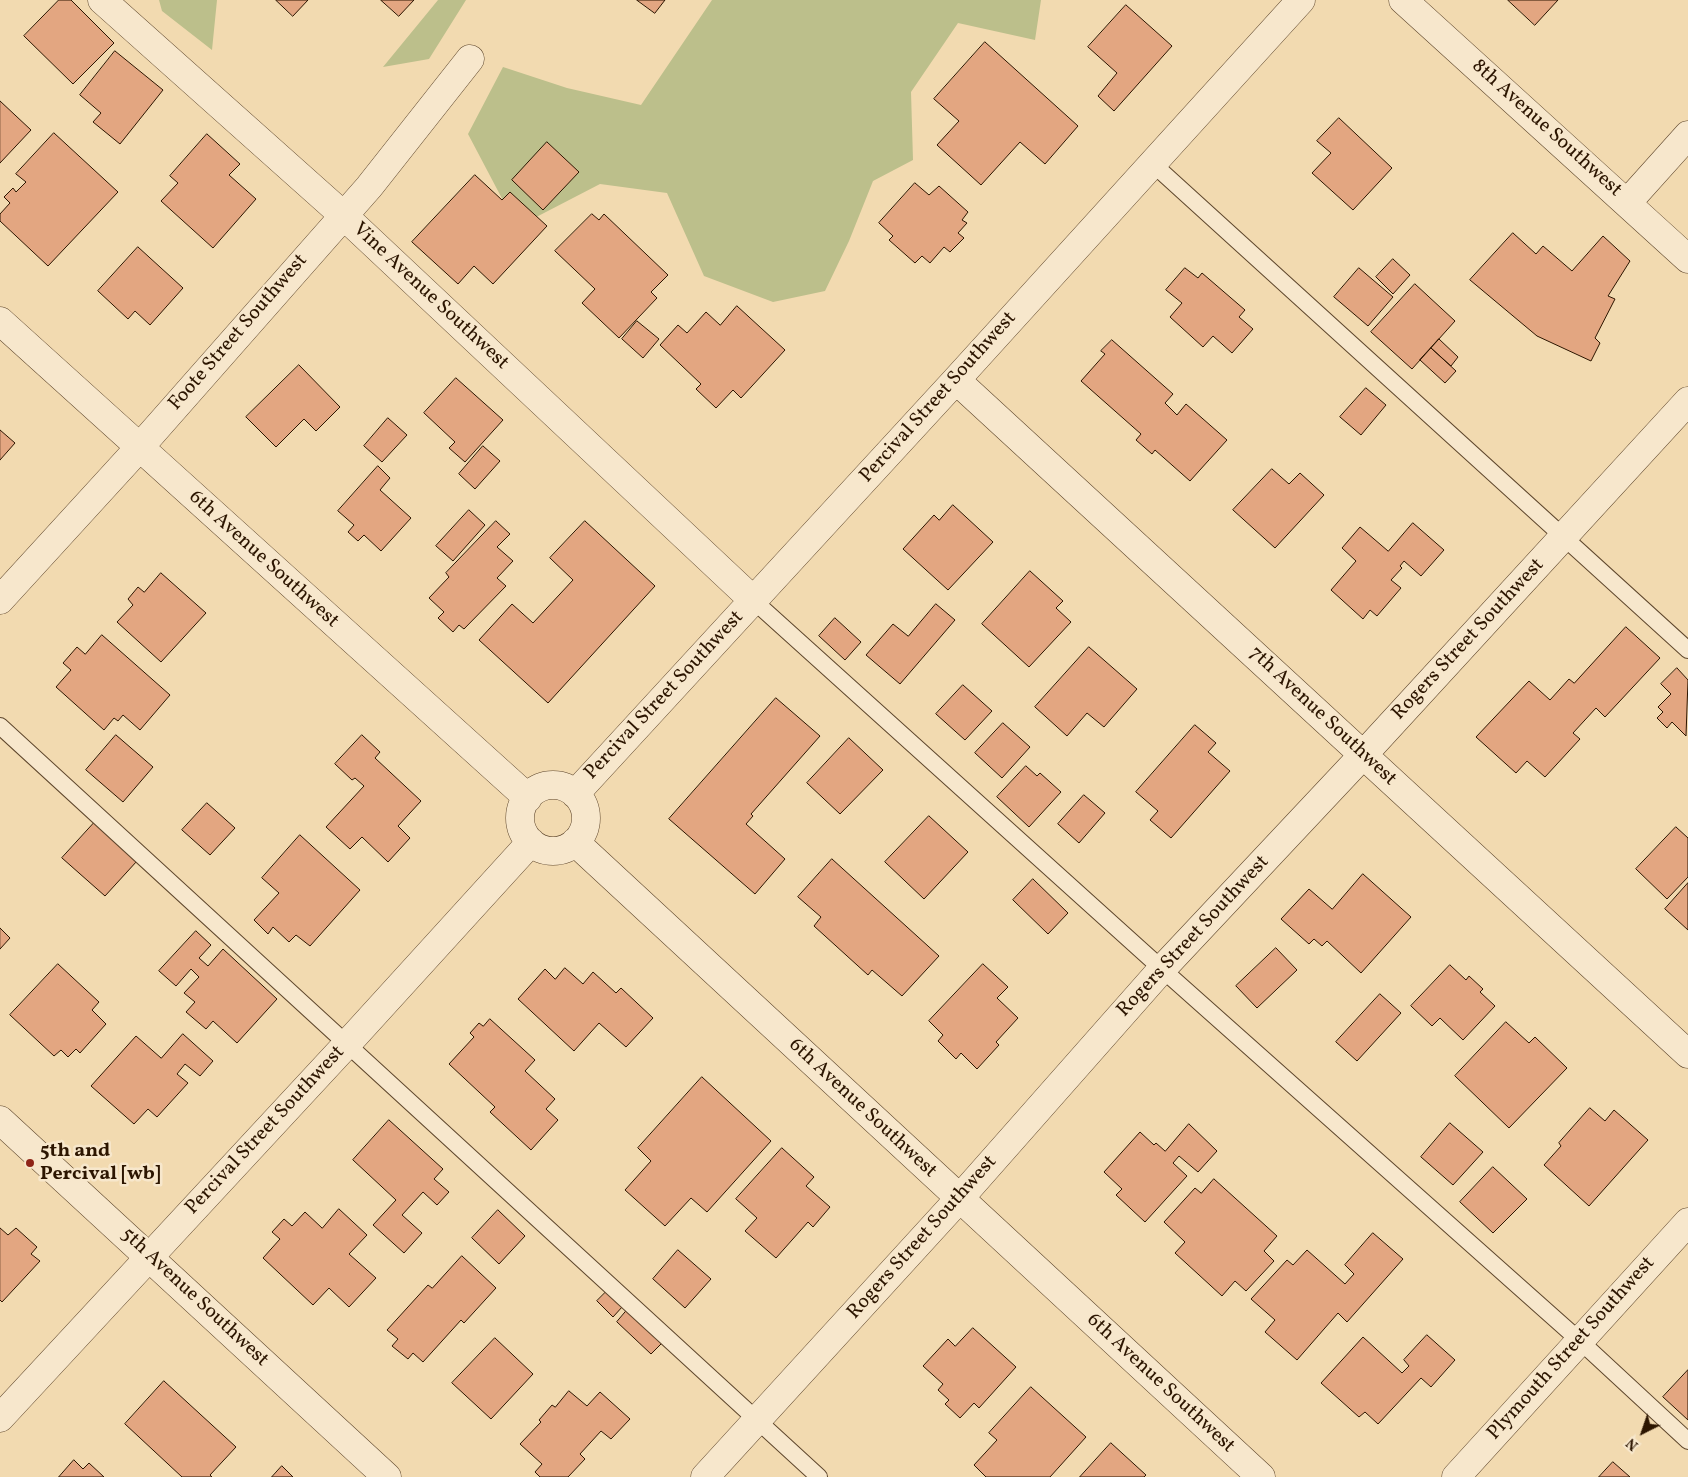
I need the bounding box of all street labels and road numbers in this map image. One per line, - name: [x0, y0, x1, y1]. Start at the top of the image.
- street label: 8th Avenue Southwest: [1466, 55, 1626, 203]
- street label: Vine Avenue Southwest: [347, 218, 513, 376]
- street label: Foote Street Southwest: [164, 250, 314, 416]
- street label: Percival Street Southwest: [856, 307, 1022, 489]
- street label: 6th Avenue Southwest: [183, 486, 343, 634]
- street label: Rogers Street Southwest: [1388, 554, 1550, 726]
- street label: Percival Street Southwest: [580, 606, 750, 786]
- street label: 7th Avenue Southwest: [1243, 642, 1401, 792]
- street label: Rogers Street Southwest: [1113, 851, 1275, 1023]
- street label: 6th Avenue Southwest: [783, 1034, 941, 1184]
- street label: Percival Street Southwest: [181, 1041, 351, 1221]
- street label: Rogers Street Southwest: [843, 1151, 1003, 1325]
- street label: 5th Avenue Southwest: [115, 1223, 273, 1373]
- street label: Plymouth Street Southwest: [1483, 1252, 1661, 1446]
- street label: 6th Avenue Southwest: [1081, 1309, 1239, 1459]

